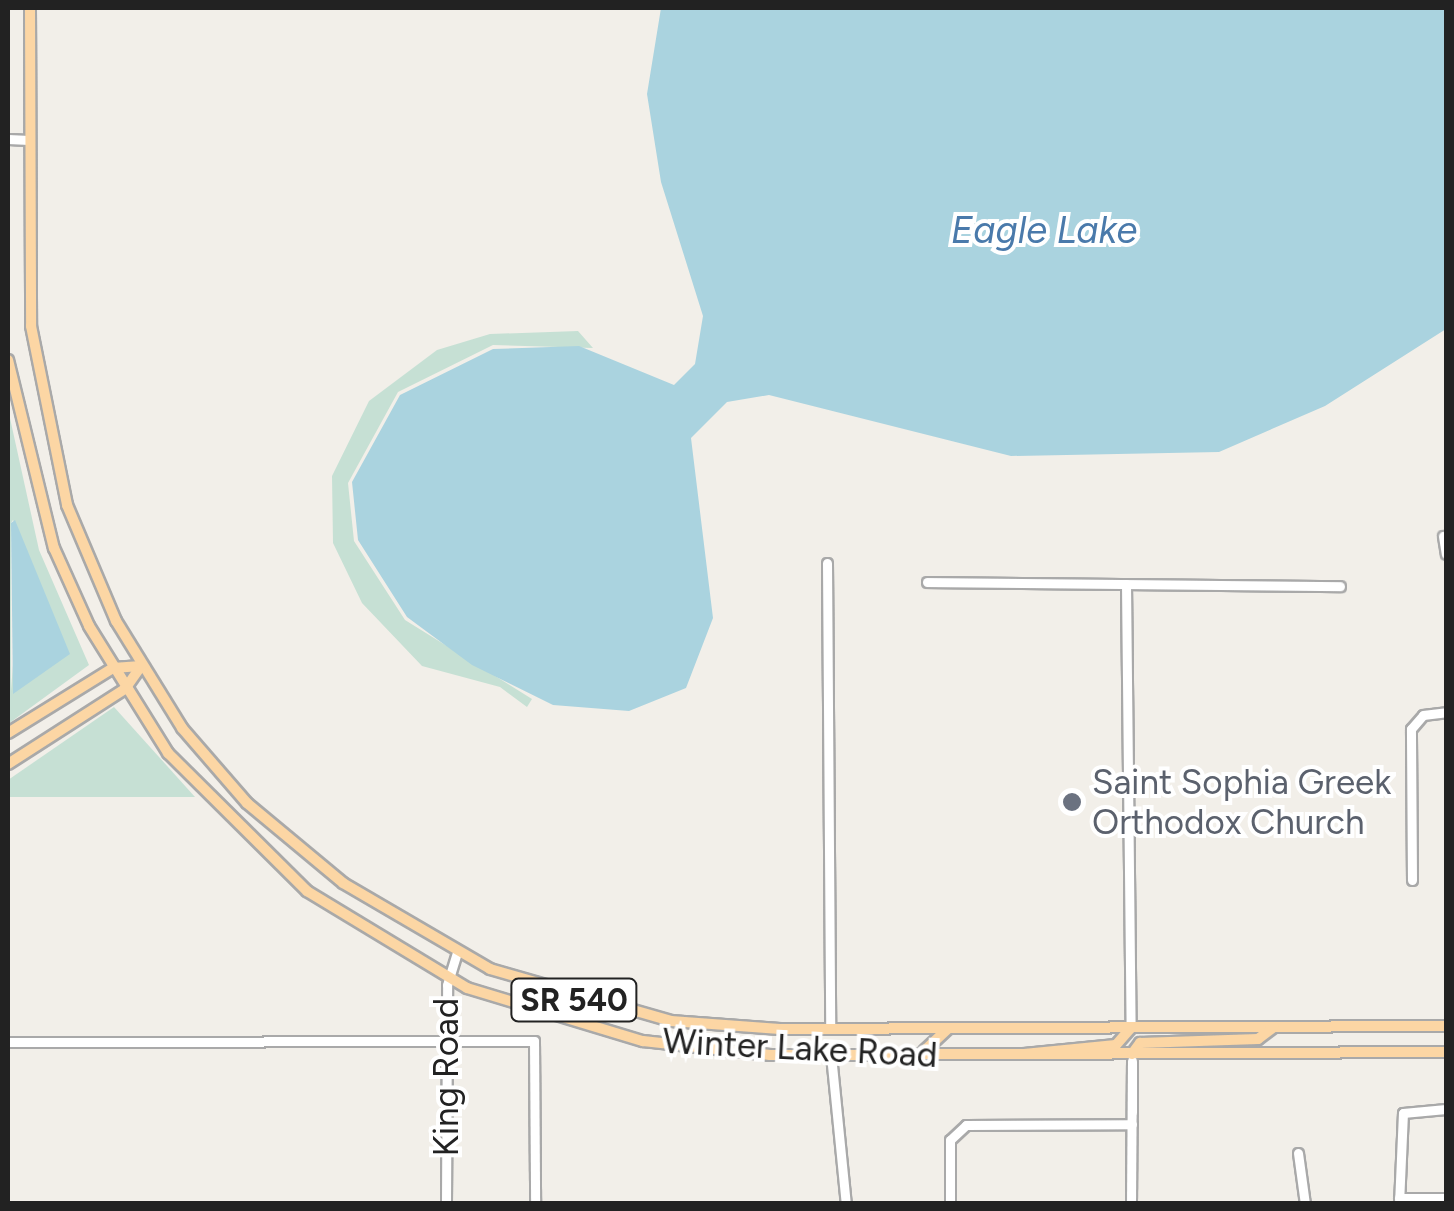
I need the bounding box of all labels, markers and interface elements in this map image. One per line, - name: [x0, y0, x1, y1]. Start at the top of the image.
- water label: Eagle Lake: [951, 208, 1137, 254]
- place label: Saint Sophia Greek Orthodox Church: [1092, 761, 1391, 843]
- marker: Saint Sophia Greek Orthodox Church: [1061, 791, 1083, 813]
- road number: SR 540: [509, 973, 639, 1027]
- street label: King Road: [425, 998, 467, 1156]
- street label: Winter Lake Road: [662, 1020, 938, 1076]

